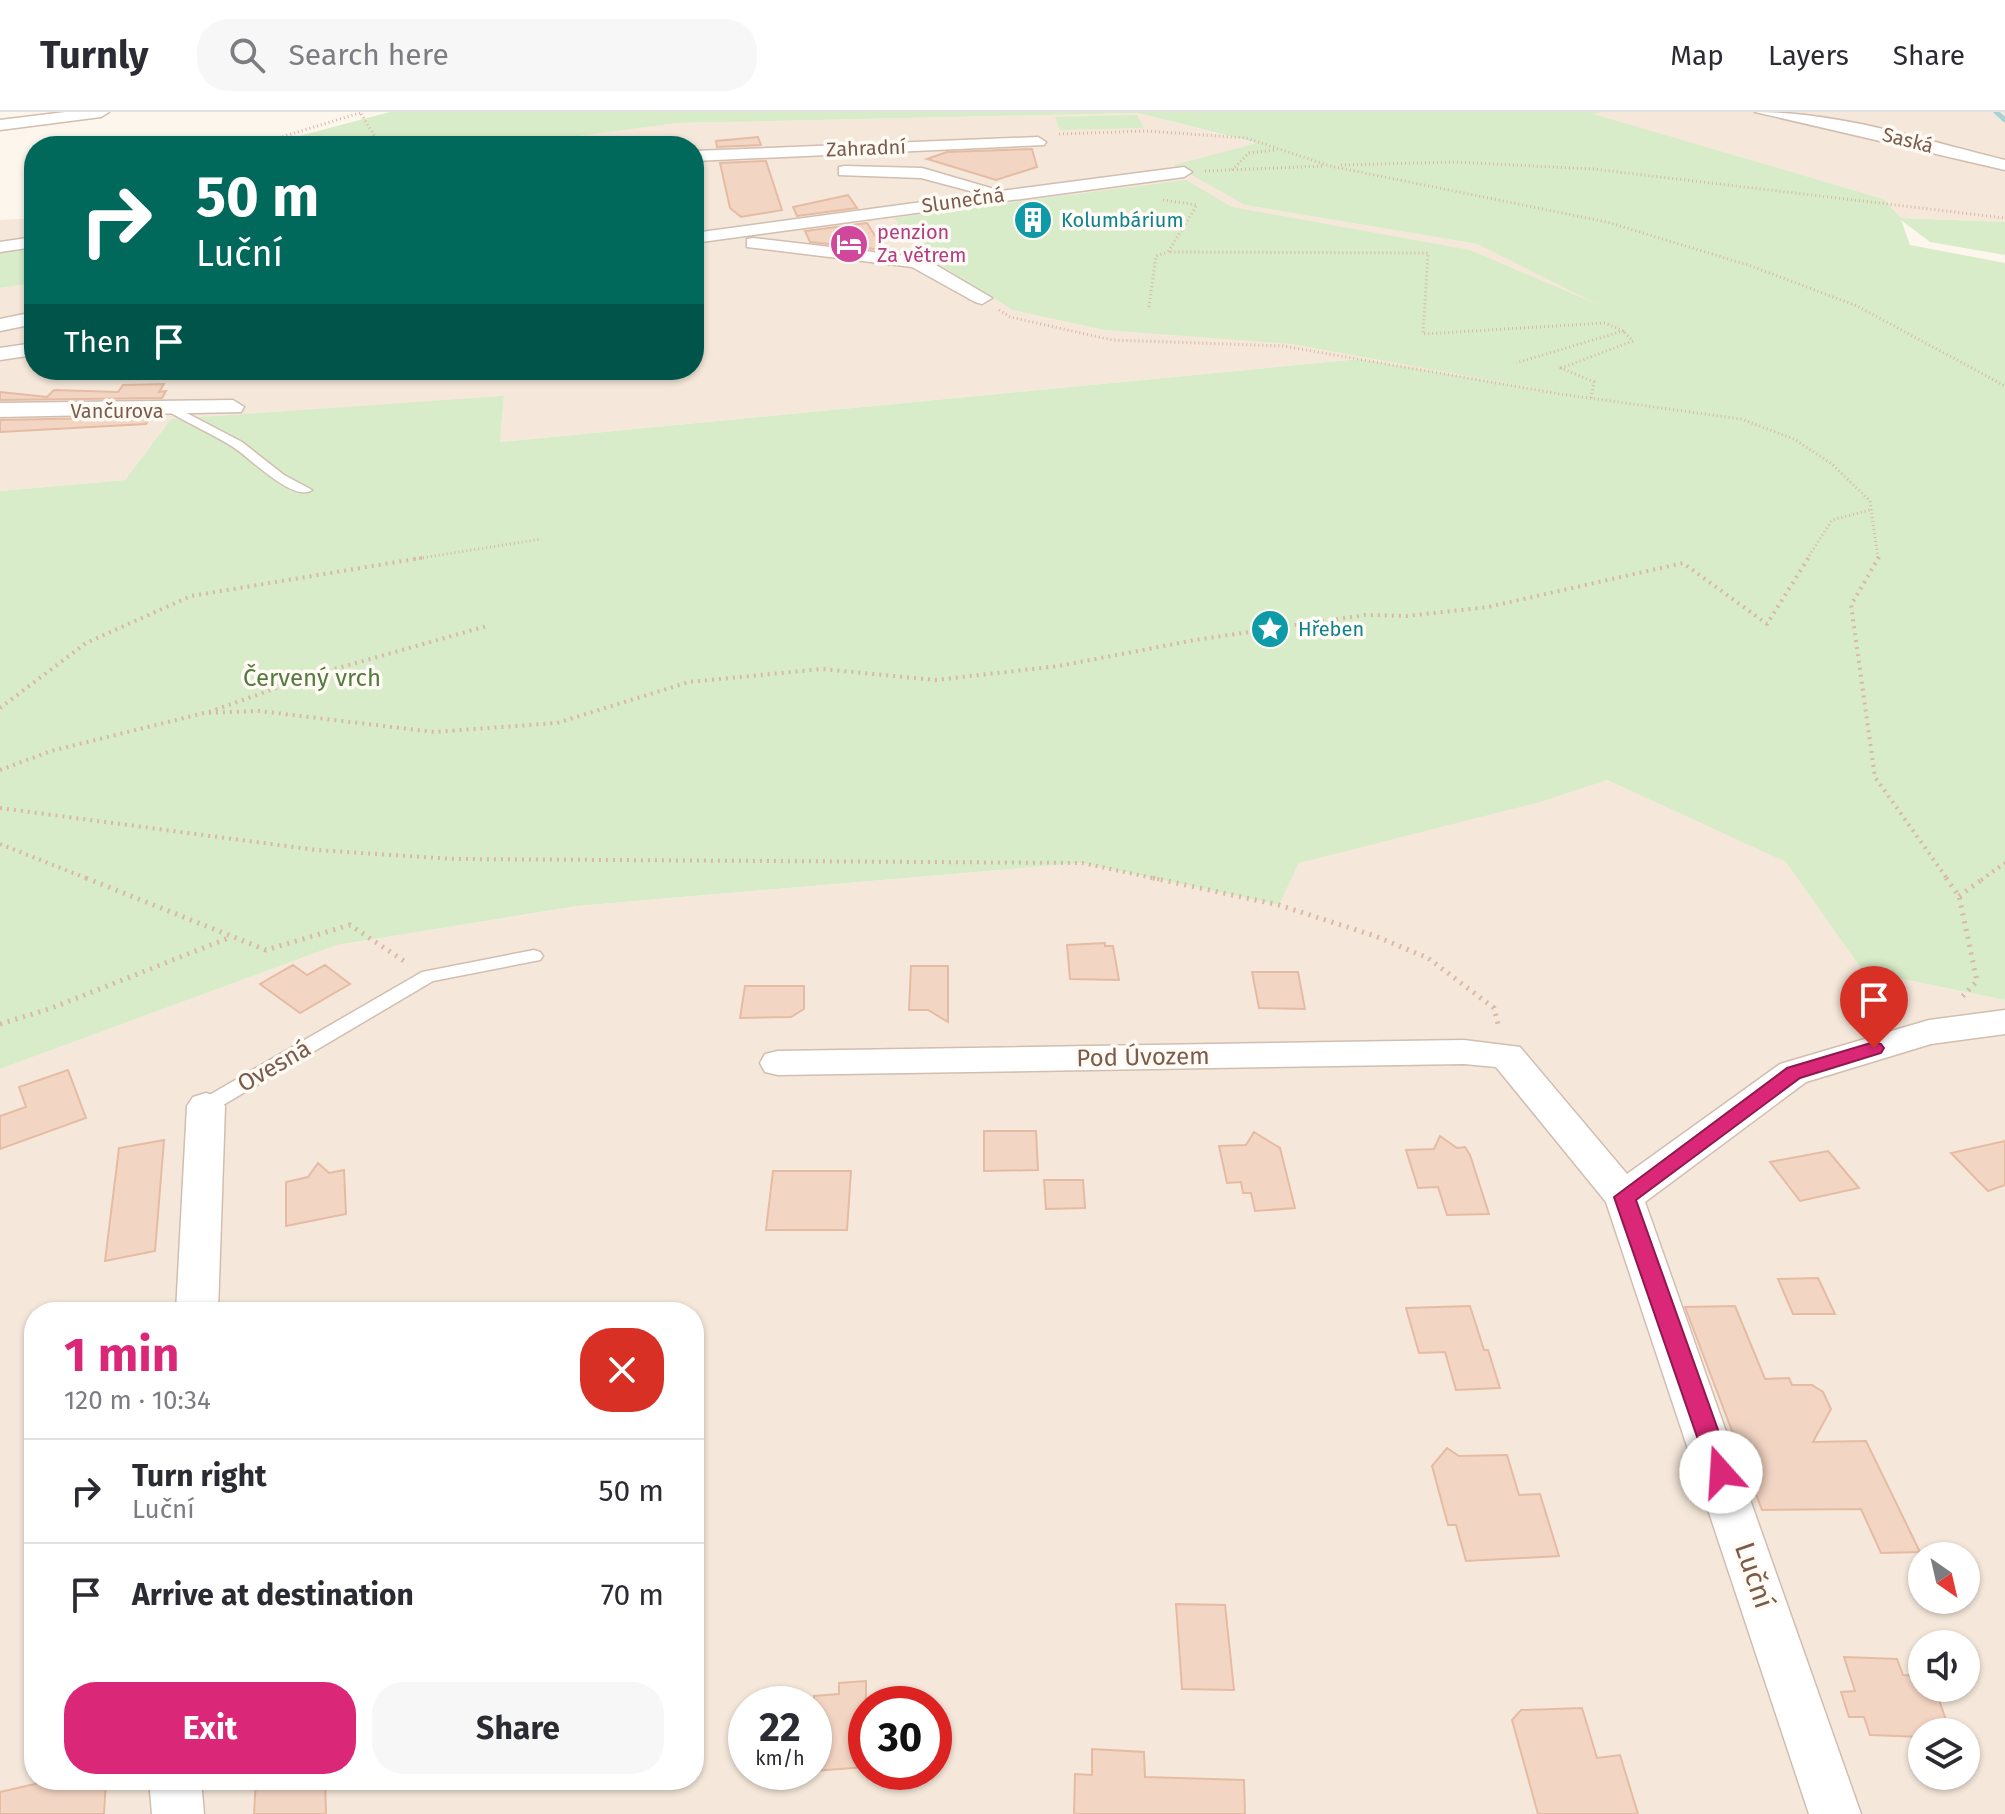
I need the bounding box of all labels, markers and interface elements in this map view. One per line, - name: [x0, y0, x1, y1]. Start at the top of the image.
- search box: [197, 19, 757, 91]
- text: Turnly: [40, 32, 149, 78]
- icon: search: [225, 33, 269, 77]
- text: Search here: [289, 37, 449, 73]
- text: Map: [1670, 39, 1724, 72]
- text: Layers: [1768, 39, 1849, 72]
- text: Share: [1893, 39, 1965, 72]
- street label: Saská: [1880, 122, 1936, 158]
- street label: Zahradní: [826, 135, 907, 161]
- text: 50 m: [196, 164, 319, 231]
- icon: right: [64, 168, 168, 272]
- street label: Slunečná: [920, 182, 1006, 218]
- building icon: Kolumbárium: [1012, 199, 1054, 241]
- place label: Kolumbárium: [1061, 208, 1184, 232]
- place label: penzion Za větrem: [877, 220, 966, 267]
- hotel icon: penzion Za větrem: [828, 223, 870, 265]
- text: Luční: [196, 232, 283, 276]
- icon: arrive: [147, 320, 191, 364]
- text: Then: [64, 324, 131, 360]
- street label: Vančurova: [70, 399, 164, 423]
- place icon: Hřeben: [1249, 608, 1291, 650]
- place label: Hřeben: [1298, 617, 1364, 641]
- park label: Červený vrch: [243, 663, 381, 692]
- pin: [1840, 966, 1908, 1048]
- icon: arrive: [1852, 978, 1896, 1022]
- street label: Ovesná: [232, 1034, 316, 1098]
- street label: Pod Úvozem: [1076, 1041, 1210, 1072]
- text: 1 min: [64, 1326, 179, 1384]
- button: close: [580, 1328, 664, 1412]
- text: 120 m · 10:34: [64, 1385, 211, 1416]
- position arrow: [1679, 1430, 1763, 1514]
- text: Turn right: [132, 1458, 267, 1494]
- icon: right: [64, 1469, 108, 1513]
- text: 50 m: [599, 1473, 664, 1509]
- text: Luční: [132, 1494, 195, 1525]
- street label: Luční: [1728, 1538, 1781, 1613]
- north arrow: [1908, 1542, 1980, 1614]
- map controls: [1908, 1542, 1980, 1790]
- icon: arrive: [64, 1573, 108, 1617]
- text: Arrive at destination: [132, 1577, 414, 1613]
- text: 70 m: [601, 1577, 664, 1613]
- button: sound: [1908, 1630, 1980, 1702]
- button: Exit: [64, 1682, 356, 1774]
- button: Share: [372, 1682, 664, 1774]
- speed limit sign: 30: [848, 1686, 952, 1790]
- text: 22: [759, 1704, 801, 1752]
- button: layers: [1908, 1718, 1980, 1790]
- text: km/h: [755, 1746, 805, 1770]

